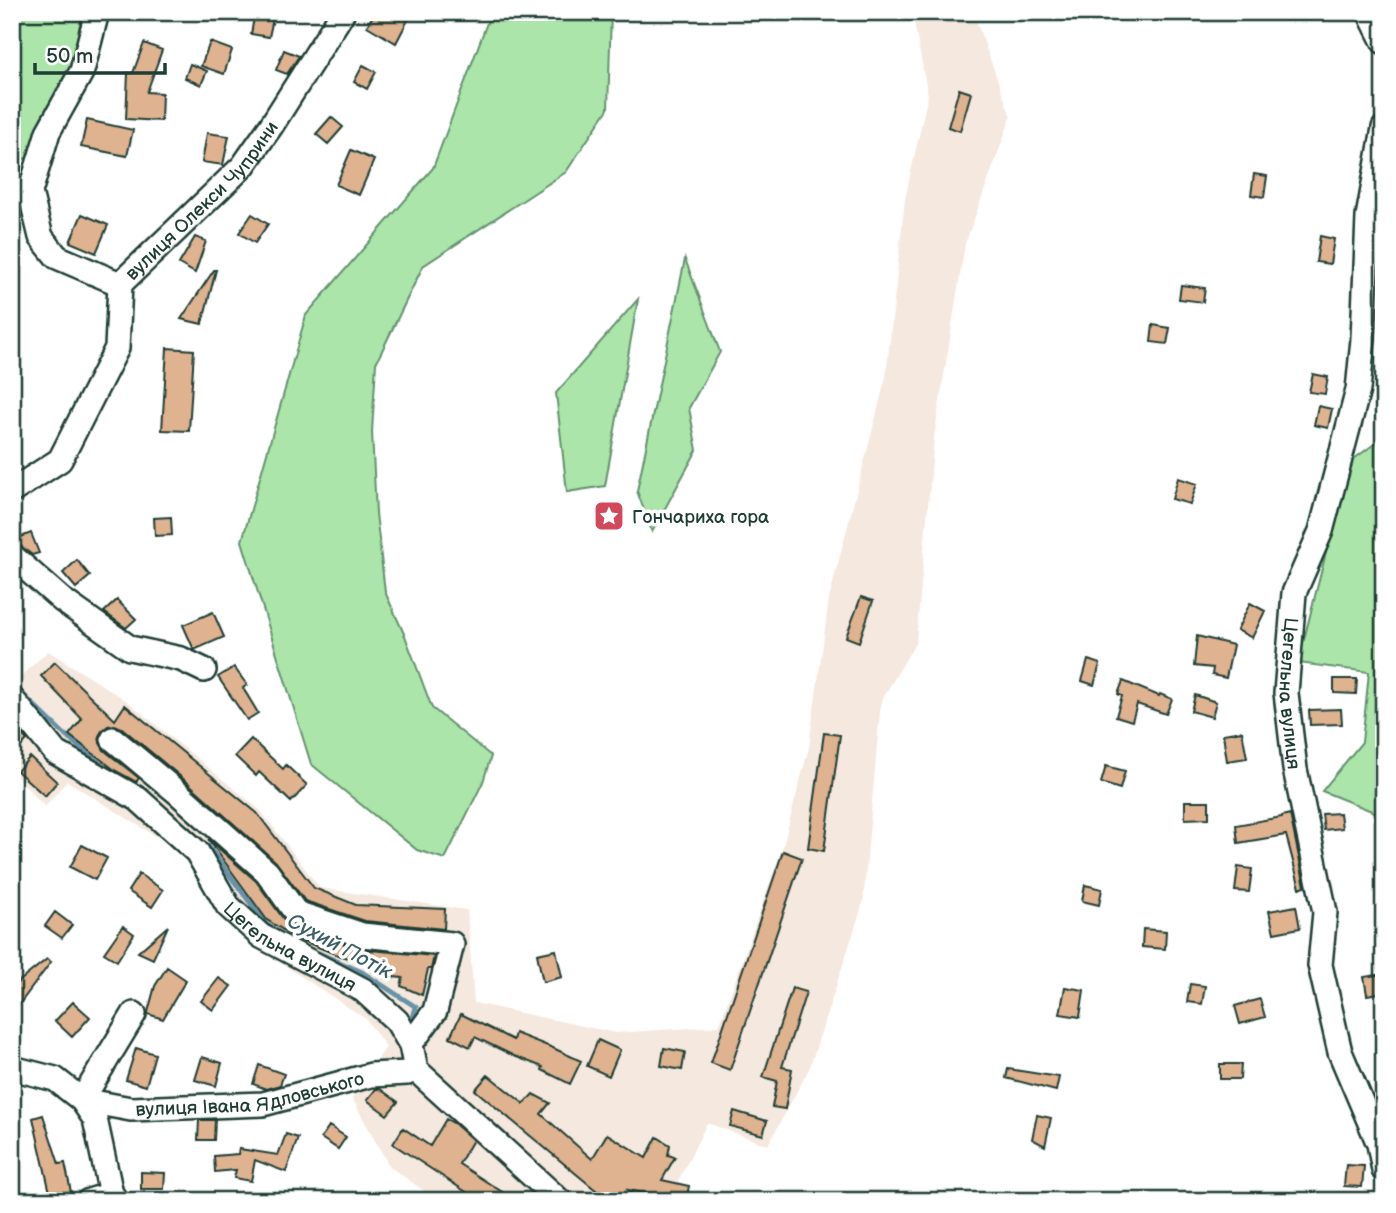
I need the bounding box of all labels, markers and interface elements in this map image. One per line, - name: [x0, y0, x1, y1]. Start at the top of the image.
- scale bar: [35, 32, 164, 76]
- text: 50 m: [46, 44, 93, 69]
- street label: вулиця Олекси Чуприни: [121, 117, 284, 286]
- place icon: Гончариха гора: [592, 499, 626, 533]
- place label: Гончариха гора: [632, 506, 769, 529]
- street label: Цегельна вулиця: [1273, 617, 1305, 771]
- street label: Цегельна вулиця: [218, 898, 360, 997]
- water label: Сухий Потік: [283, 908, 397, 985]
- street label: вулиця Івана Ядловського: [135, 1067, 367, 1122]

